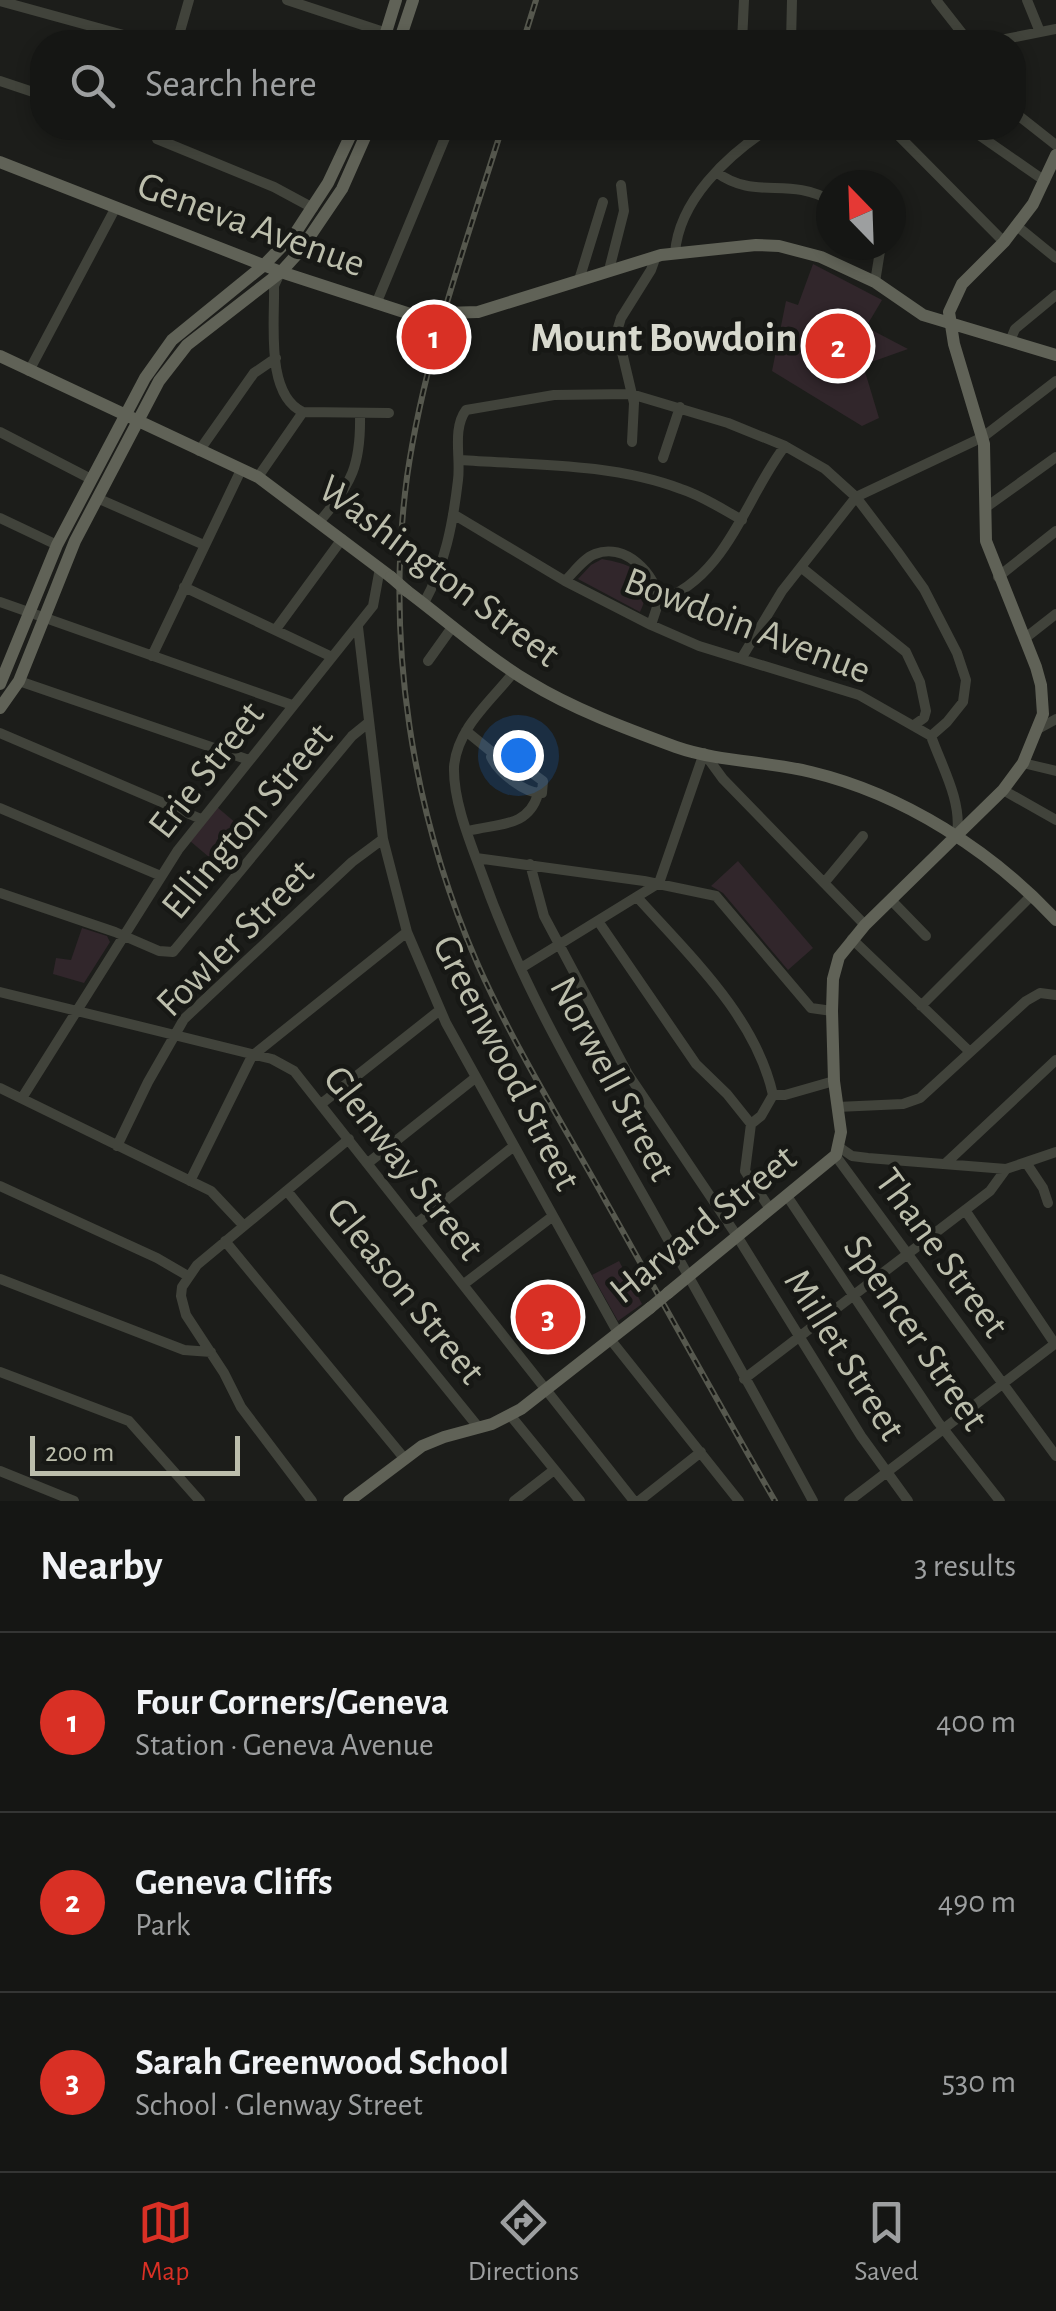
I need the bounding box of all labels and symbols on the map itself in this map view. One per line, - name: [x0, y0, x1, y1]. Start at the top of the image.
- street label: Geneva Avenue: [132, 165, 370, 284]
- north arrow: [816, 170, 906, 260]
- pin: 1: [402, 300, 466, 374]
- pin: 2: [806, 308, 870, 384]
- district label: Mount Bowdoin: [530, 317, 798, 359]
- street label: Washington Street: [311, 468, 567, 675]
- street label: Bowdoin Avenue: [619, 561, 876, 691]
- street label: Erie Street: [141, 694, 272, 846]
- street label: Ellington Street: [155, 716, 341, 927]
- your location: [493, 730, 544, 781]
- street label: Fowler Street: [149, 852, 322, 1025]
- street label: Greenwood Street: [425, 929, 588, 1197]
- street label: Norwell Street: [542, 970, 683, 1188]
- street label: Glenway Street: [316, 1059, 491, 1268]
- street label: Harvard Street: [603, 1138, 804, 1311]
- street label: Thane Street: [867, 1161, 1016, 1345]
- street label: Gleason Street: [319, 1191, 492, 1392]
- street label: Spencer Street: [836, 1228, 995, 1438]
- street label: Millet Street: [776, 1263, 913, 1448]
- pin: 3: [516, 1280, 580, 1354]
- scale bar: [30, 1431, 240, 1476]

